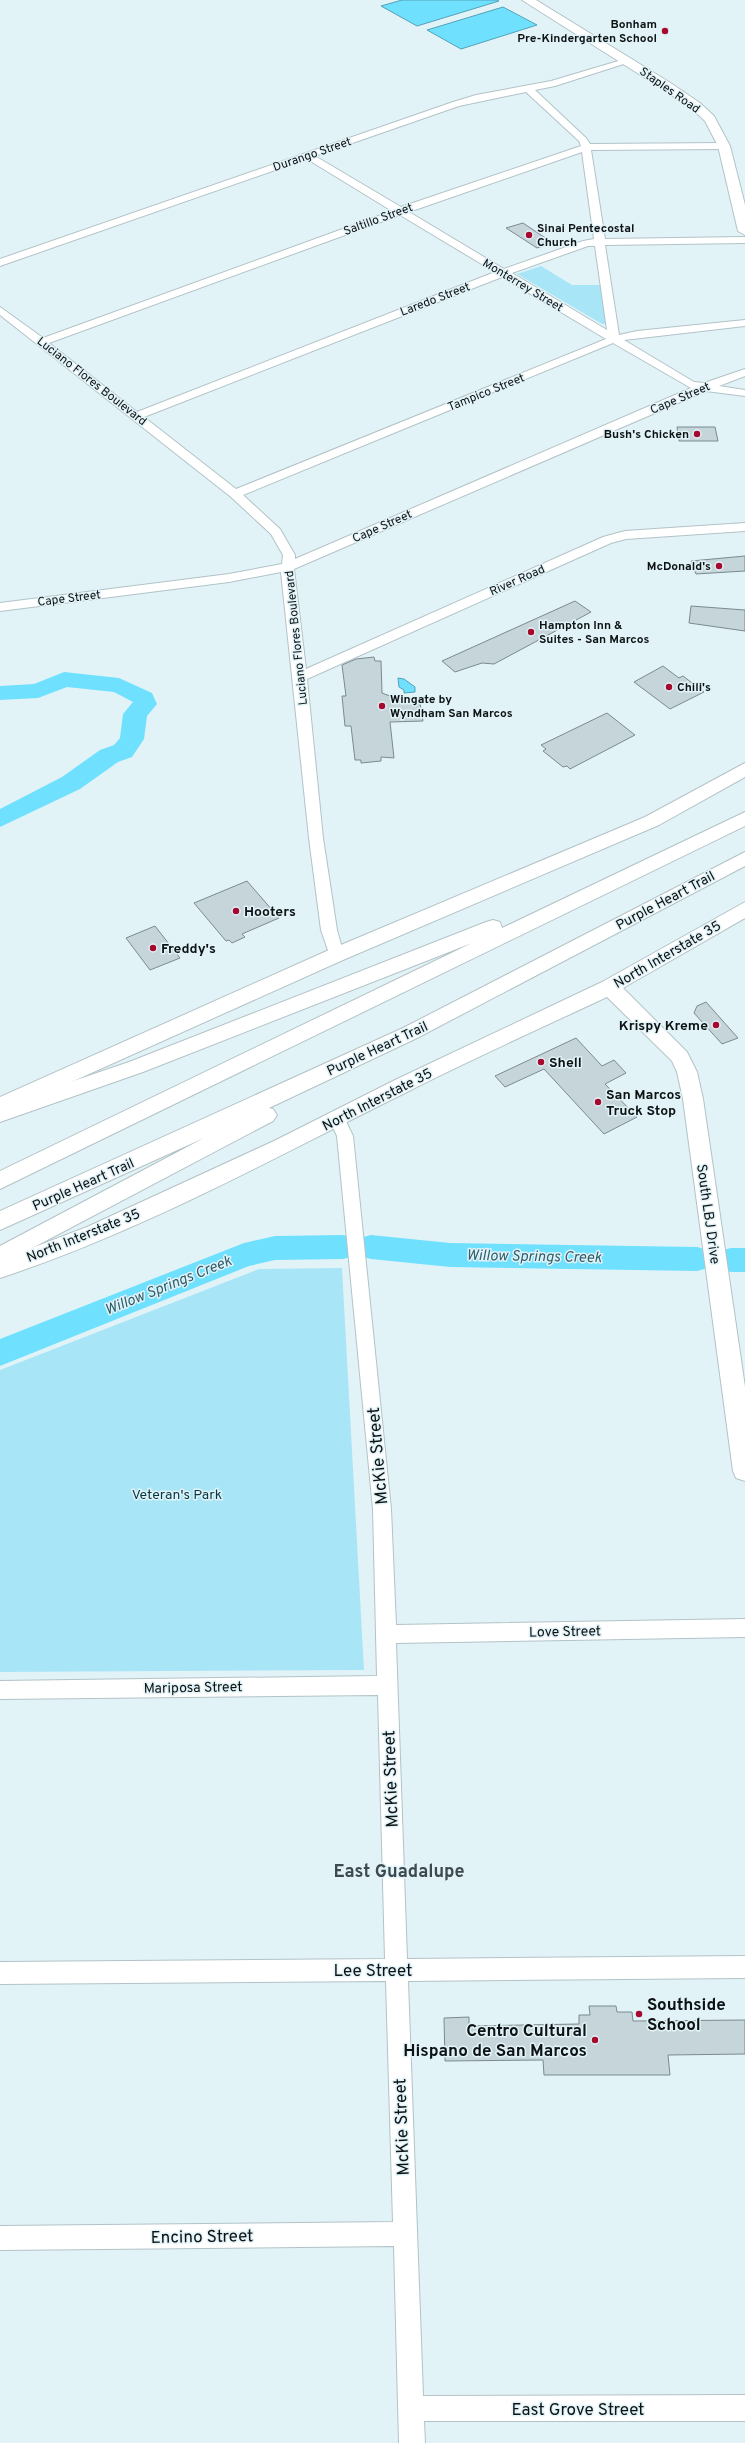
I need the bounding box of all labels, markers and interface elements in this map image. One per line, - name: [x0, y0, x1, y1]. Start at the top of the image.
- place label: Bonham Pre-Kindergarten School: [517, 17, 657, 47]
- marker: Bonham Pre-Kindergarten School: [660, 26, 670, 36]
- street label: Staples Road: [636, 64, 703, 118]
- street label: Durango Street: [271, 134, 354, 176]
- street label: Saltillo Street: [341, 200, 415, 240]
- place label: Sinai Pentecostal Church: [537, 221, 634, 251]
- marker: Sinai Pentecostal Church: [524, 230, 534, 240]
- street label: Monterrey Street: [479, 255, 566, 316]
- street label: Laredo Street: [398, 279, 473, 321]
- street label: Luciano Flores Boulevard: [33, 334, 150, 430]
- street label: Tampico Street: [446, 370, 527, 416]
- street label: Cape Street: [648, 379, 713, 419]
- place label: Bush's Chicken: [604, 427, 689, 443]
- marker: Bush's Chicken: [692, 429, 702, 439]
- street label: Cape Street: [350, 507, 415, 547]
- place label: McDonald's: [647, 559, 711, 575]
- marker: McDonald's: [714, 561, 724, 571]
- street label: River Road: [487, 562, 548, 600]
- street label: Luciano Flores Boulevard: [282, 570, 312, 706]
- street label: Cape Street: [37, 587, 102, 611]
- place label: Hampton Inn & Suites - San Marcos: [539, 618, 650, 648]
- marker: Hampton Inn & Suites - San Marcos: [526, 627, 536, 637]
- place label: Chili's: [677, 680, 711, 696]
- marker: Chili's: [664, 682, 674, 692]
- place label: Wingate by Wyndham San Marcos: [390, 692, 513, 722]
- marker: Wingate by Wyndham San Marcos: [377, 701, 387, 711]
- street label: Purple Heart Trail: [613, 868, 718, 935]
- place label: Hooters: [244, 904, 296, 921]
- marker: Hooters: [231, 906, 241, 916]
- street label: North Interstate 35: [611, 918, 724, 993]
- place label: Freddy's: [161, 941, 216, 958]
- marker: Freddy's: [148, 943, 158, 953]
- place label: Krispy Kreme: [619, 1018, 708, 1035]
- street label: Purple Heart Trail: [324, 1019, 431, 1080]
- marker: Krispy Kreme: [711, 1020, 721, 1030]
- place label: Shell: [549, 1055, 582, 1072]
- marker: Shell: [536, 1057, 546, 1067]
- street label: North Interstate 35: [320, 1065, 435, 1135]
- place label: San Marcos Truck Stop: [606, 1087, 681, 1120]
- marker: San Marcos Truck Stop: [593, 1097, 603, 1107]
- street label: Purple Heart Trail: [30, 1155, 137, 1215]
- street label: South LBJ Drive: [692, 1163, 723, 1265]
- street label: North Interstate 35: [24, 1206, 143, 1267]
- water label: Willow Springs Creek: [466, 1247, 602, 1268]
- water label: Willow Springs Creek: [102, 1252, 235, 1321]
- street label: McKie Street: [364, 1406, 394, 1505]
- park label: Veteran's Park: [132, 1487, 222, 1504]
- street label: Love Street: [529, 1623, 601, 1642]
- street label: Mariposa Street: [144, 1679, 243, 1698]
- street label: McKie Street: [379, 1730, 405, 1828]
- district label: East Guadalupe: [333, 1861, 465, 1884]
- street label: Lee Street: [334, 1961, 412, 1983]
- place label: Southside School: [647, 1995, 726, 2037]
- marker: Southside School: [634, 2009, 644, 2019]
- place label: Centro Cultural Hispano de San Marcos: [403, 2021, 587, 2063]
- marker: Centro Cultural Hispano de San Marcos: [590, 2035, 600, 2045]
- street label: McKie Street: [390, 2078, 416, 2176]
- street label: Encino Street: [150, 2226, 254, 2250]
- street label: East Grove Street: [511, 2400, 645, 2422]

